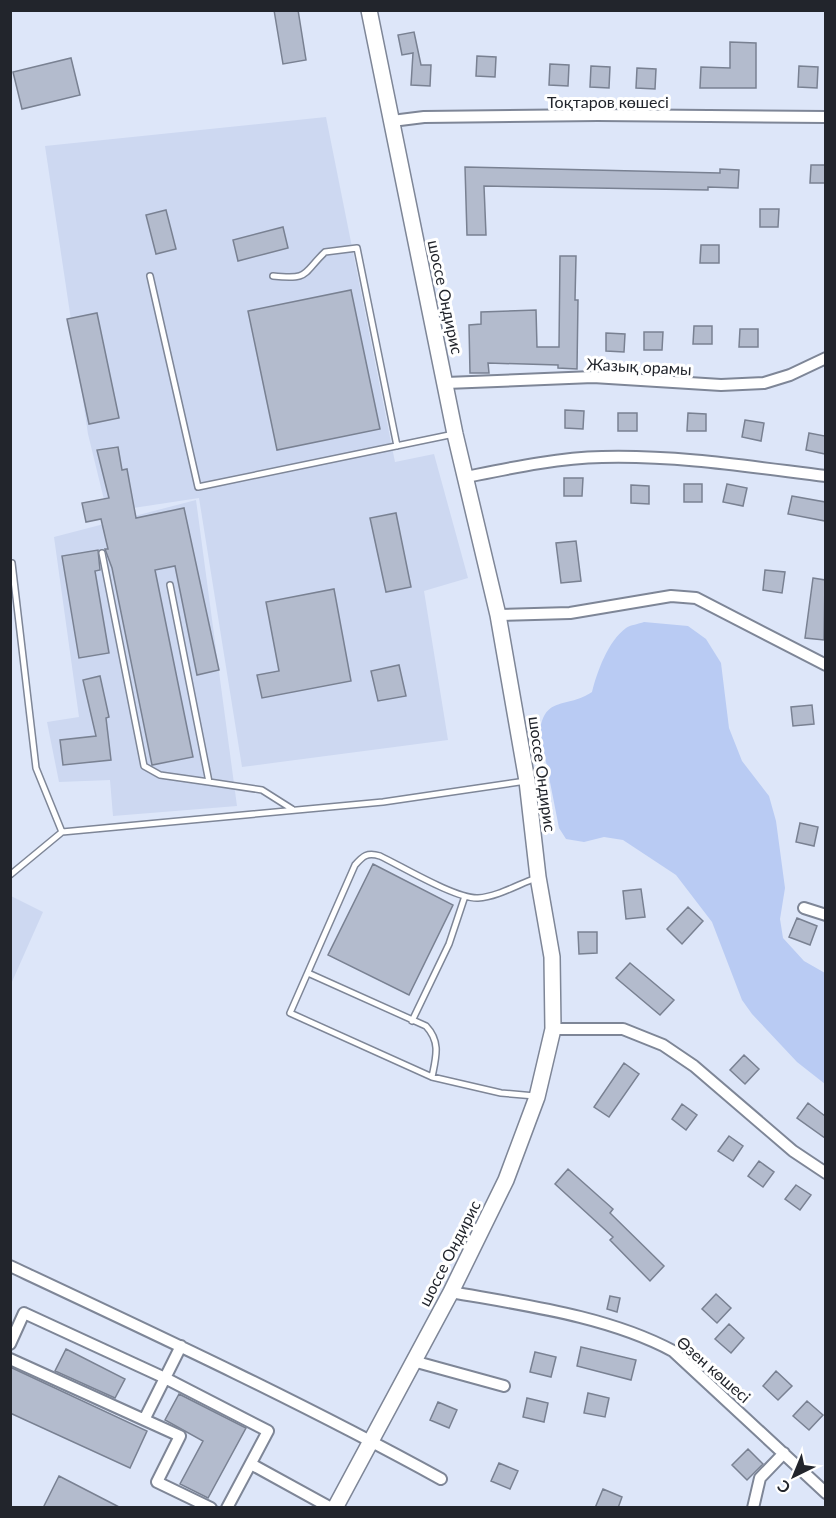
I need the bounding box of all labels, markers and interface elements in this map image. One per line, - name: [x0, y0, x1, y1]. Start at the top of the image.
- street label: Тоқтаров көшесі: [547, 92, 669, 111]
- street label: шоссе Ондирис: [425, 238, 467, 356]
- street label: Жазық орамы: [586, 354, 692, 378]
- street label: шоссе Ондирис: [525, 715, 561, 833]
- street label: шоссе Ондирис: [414, 1197, 484, 1309]
- street label: Өзен көшесі: [673, 1332, 755, 1406]
- north arrow: [764, 1446, 824, 1506]
- text: С: [773, 1476, 794, 1498]

